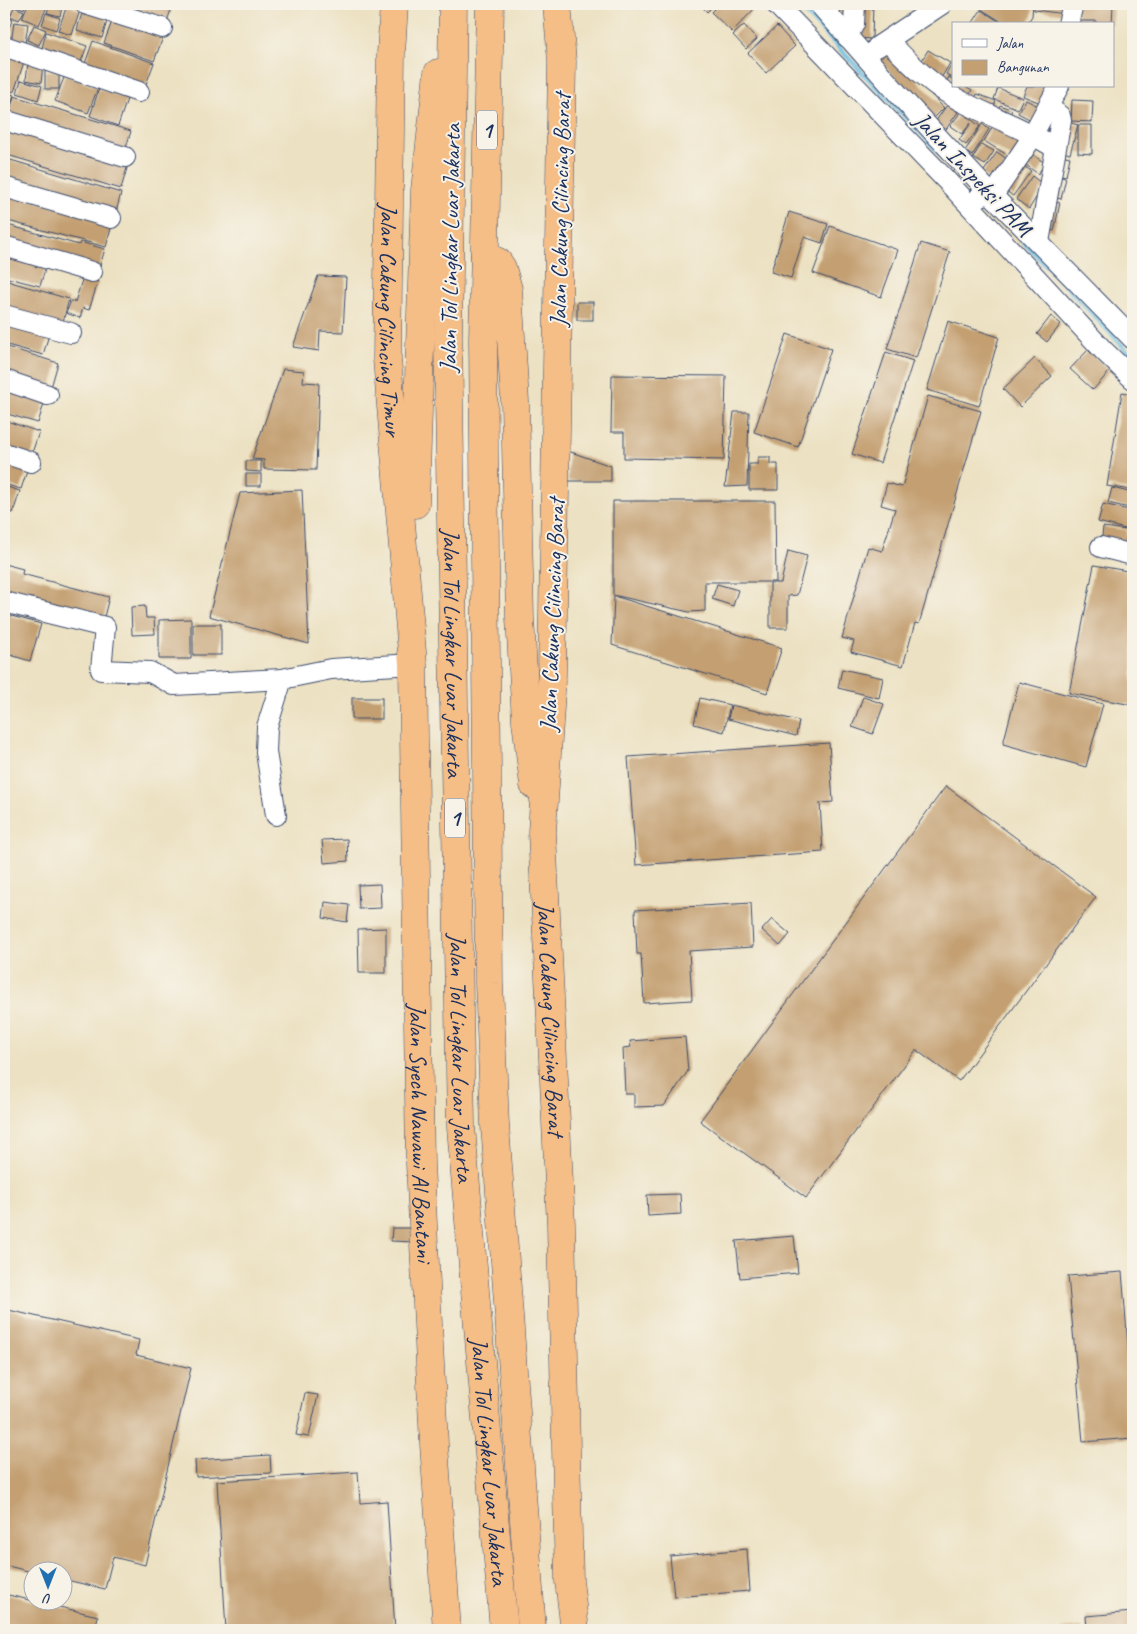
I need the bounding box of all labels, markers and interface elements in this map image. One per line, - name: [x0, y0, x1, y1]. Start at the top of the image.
- legend: [952, 22, 1114, 88]
- text: Jalan: [996, 34, 1024, 53]
- text: Bangunan: [997, 58, 1050, 77]
- street label: Jalan Cakung Cilincing Barat: [543, 90, 577, 328]
- street label: Jalan Inspeksi PAM: [907, 104, 1040, 244]
- road number: 1: [477, 110, 497, 150]
- street label: Jalan Tol Lingkar Luar Jakarta: [433, 122, 467, 374]
- street label: Jalan Cakung Cilincing Timur: [372, 202, 409, 440]
- street label: Jalan Cakung Cilincing Barat: [533, 495, 571, 733]
- street label: Jalan Tol Lingkar Luar Jakarta: [436, 527, 470, 779]
- road number: 1: [445, 798, 465, 838]
- street label: Jalan Cakung Cilincing Barat: [530, 901, 572, 1140]
- street label: Jalan Tol Lingkar Luar Jakarta: [443, 932, 481, 1185]
- street label: Jalan Syech Nawawi Al Bantani: [403, 1002, 440, 1266]
- street label: Jalan Tol Lingkar Luar Jakarta: [464, 1335, 515, 1588]
- north arrow: [22, 1562, 72, 1612]
- text: U: [41, 1590, 51, 1607]

